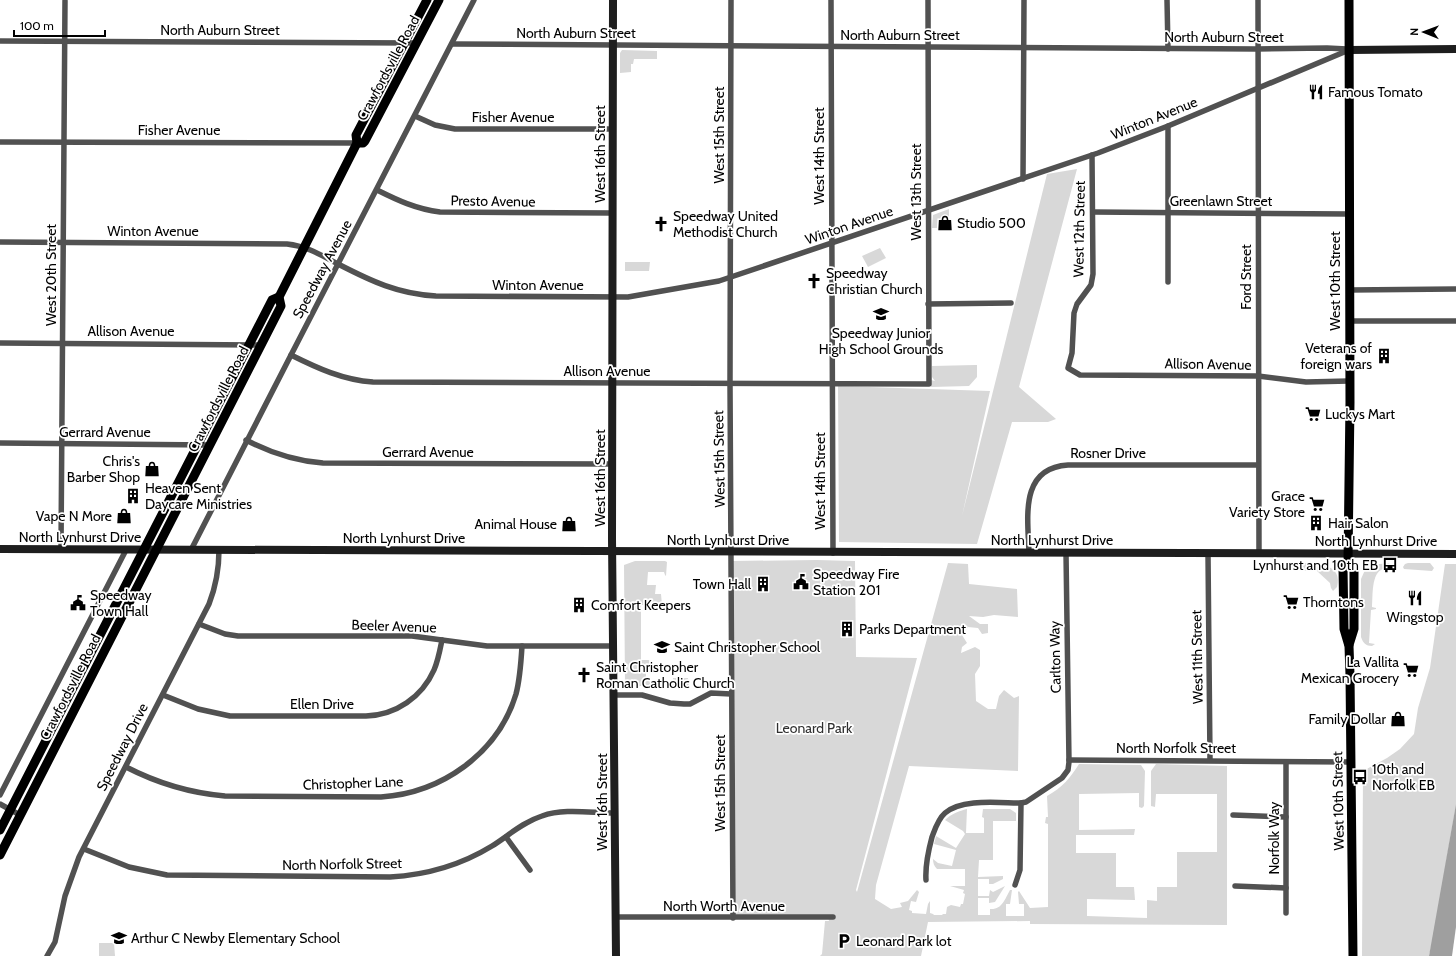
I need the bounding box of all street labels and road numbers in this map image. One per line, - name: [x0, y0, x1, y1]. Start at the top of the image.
- street label: Crawfordsville Road: [353, 12, 423, 124]
- street label: North Auburn Street: [160, 21, 280, 39]
- street label: North Auburn Street: [516, 24, 636, 42]
- street label: North Auburn Street: [840, 26, 960, 44]
- street label: North Auburn Street: [1164, 28, 1284, 46]
- street label: West 15th Street: [710, 86, 728, 184]
- street label: Winton Avenue: [1108, 92, 1200, 144]
- street label: West 16th Street: [591, 105, 609, 203]
- street label: West 14th Street: [810, 107, 828, 205]
- street label: Fisher Avenue: [472, 108, 554, 126]
- street label: Fisher Avenue: [138, 121, 220, 139]
- street label: West 13th Street: [907, 143, 925, 241]
- street label: West 12th Street: [1069, 180, 1089, 278]
- street label: Presto Avenue: [450, 191, 536, 211]
- street label: Greenlawn Street: [1170, 192, 1273, 210]
- street label: Winton Avenue: [803, 202, 895, 248]
- street label: Speedway Avenue: [288, 217, 356, 321]
- street label: Winton Avenue: [107, 222, 199, 240]
- street label: West 20th Street: [42, 224, 60, 326]
- street label: West 10th Street: [1326, 231, 1344, 331]
- street label: Ford Street: [1237, 244, 1255, 310]
- street label: Winton Avenue: [492, 276, 584, 294]
- street label: Allison Avenue: [88, 322, 174, 340]
- street label: Crawfordsville Road: [184, 343, 252, 455]
- street label: Allison Avenue: [1164, 354, 1252, 374]
- street label: Allison Avenue: [564, 362, 650, 380]
- street label: West 15th Street: [709, 410, 729, 508]
- street label: Gerrard Avenue: [59, 423, 151, 441]
- street label: West 16th Street: [591, 429, 609, 527]
- street label: West 14th Street: [811, 432, 829, 530]
- street label: Gerrard Avenue: [382, 443, 474, 461]
- street label: Rosner Drive: [1070, 444, 1146, 462]
- street label: North Lynhurst Drive: [19, 528, 141, 546]
- street label: North Lynhurst Drive: [343, 529, 465, 547]
- street label: North Lynhurst Drive: [667, 531, 789, 549]
- street label: North Lynhurst Drive: [991, 531, 1113, 549]
- street label: North Lynhurst Drive: [1315, 532, 1437, 550]
- street label: West 11th Street: [1187, 610, 1207, 704]
- street label: Beeler Avenue: [351, 616, 437, 636]
- street label: Carlton Way: [1045, 621, 1065, 693]
- street label: Crawfordsville Road: [36, 631, 104, 743]
- street label: Ellen Drive: [290, 695, 354, 713]
- street label: Speedway Drive: [92, 700, 152, 794]
- street label: West 15th Street: [711, 734, 729, 832]
- street label: North Norfolk Street: [1116, 739, 1236, 757]
- street label: West 10th Street: [1328, 751, 1348, 851]
- street label: West 16th Street: [593, 753, 611, 851]
- street label: Christopher Lane: [302, 772, 404, 794]
- street label: Norfolk Way: [1265, 802, 1283, 874]
- street label: North Norfolk Street: [282, 854, 402, 874]
- street label: North Worth Avenue: [663, 897, 785, 915]

